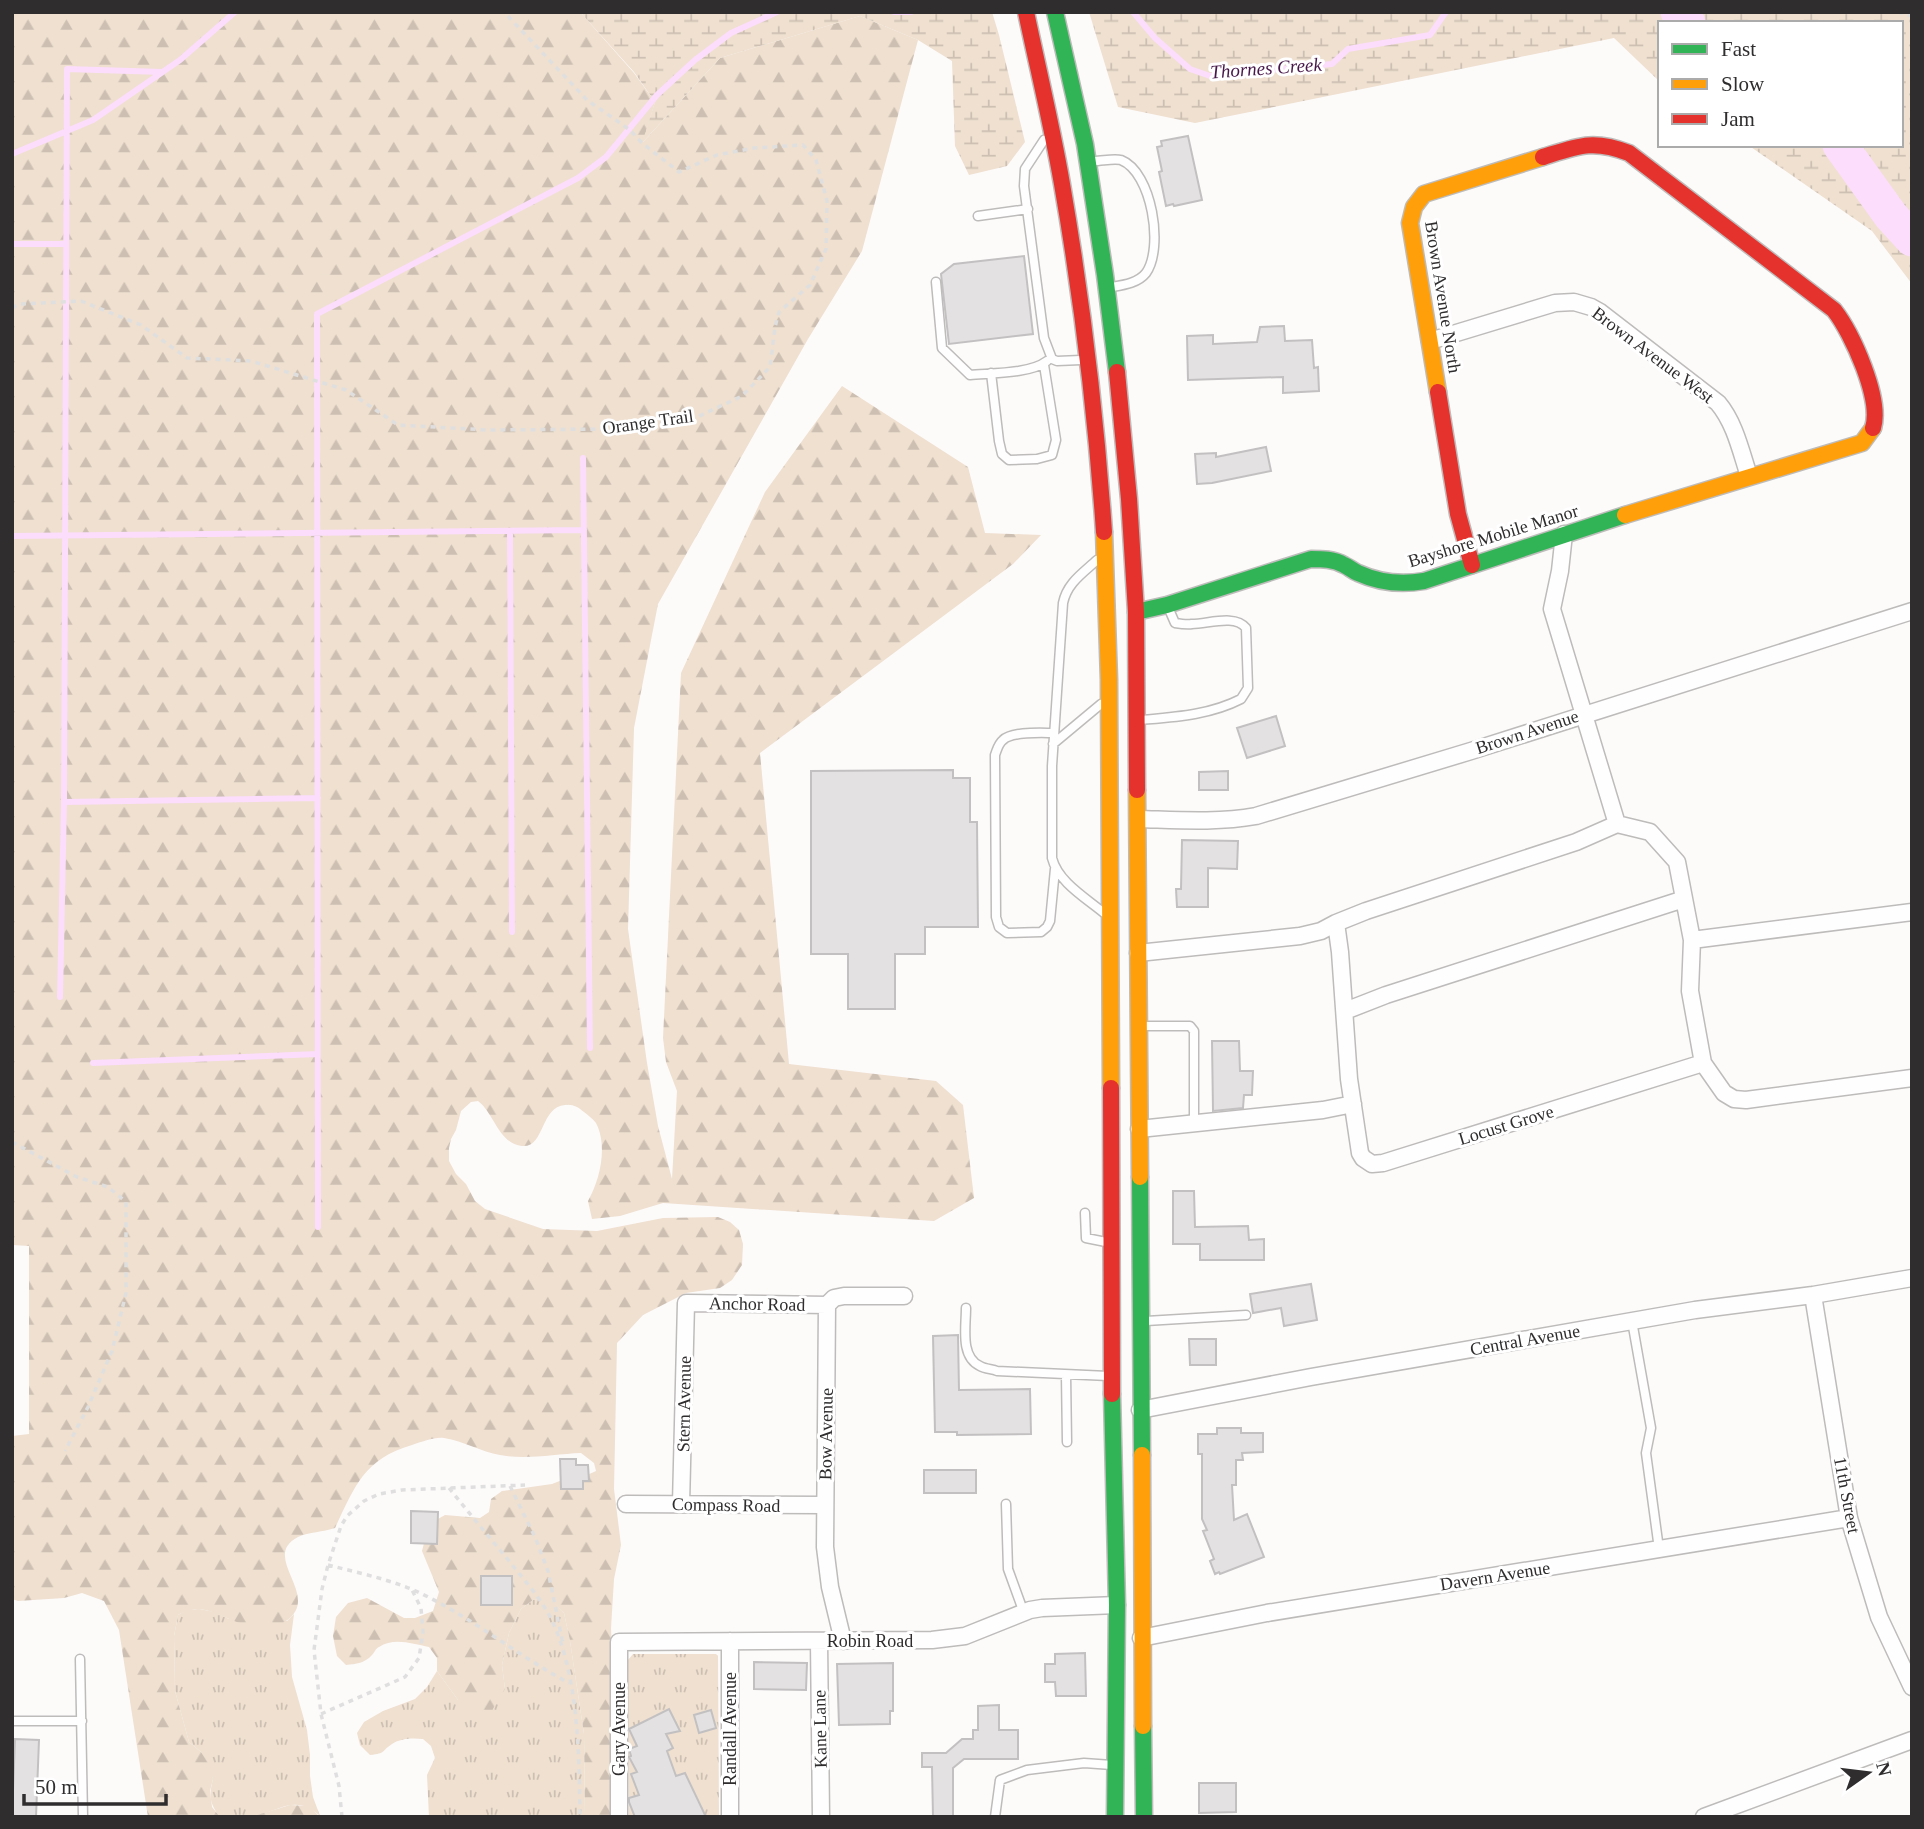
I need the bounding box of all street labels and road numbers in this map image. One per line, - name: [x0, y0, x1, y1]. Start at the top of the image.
- street label: Brown Avenue North: [1421, 220, 1465, 374]
- street label: Brown Avenue West: [1588, 303, 1718, 407]
- street label: Orange Trail: [601, 406, 695, 438]
- street label: Bayshore Mobile Manor: [1405, 501, 1581, 571]
- street label: Brown Avenue: [1473, 706, 1581, 758]
- street label: Locust Grove: [1456, 1101, 1556, 1149]
- street label: Anchor Road: [709, 1293, 805, 1315]
- street label: Central Avenue: [1469, 1321, 1581, 1359]
- street label: Stern Avenue: [673, 1356, 695, 1452]
- street label: Bow Avenue: [815, 1388, 837, 1480]
- street label: 11th Street: [1830, 1455, 1864, 1535]
- street label: Compass Road: [672, 1494, 780, 1516]
- street label: Davern Avenue: [1439, 1557, 1551, 1595]
- street label: Robin Road: [827, 1631, 913, 1651]
- street label: Randall Avenue: [720, 1672, 740, 1786]
- street label: Gary Avenue: [609, 1682, 629, 1776]
- street label: Kane Lane: [809, 1690, 831, 1768]

